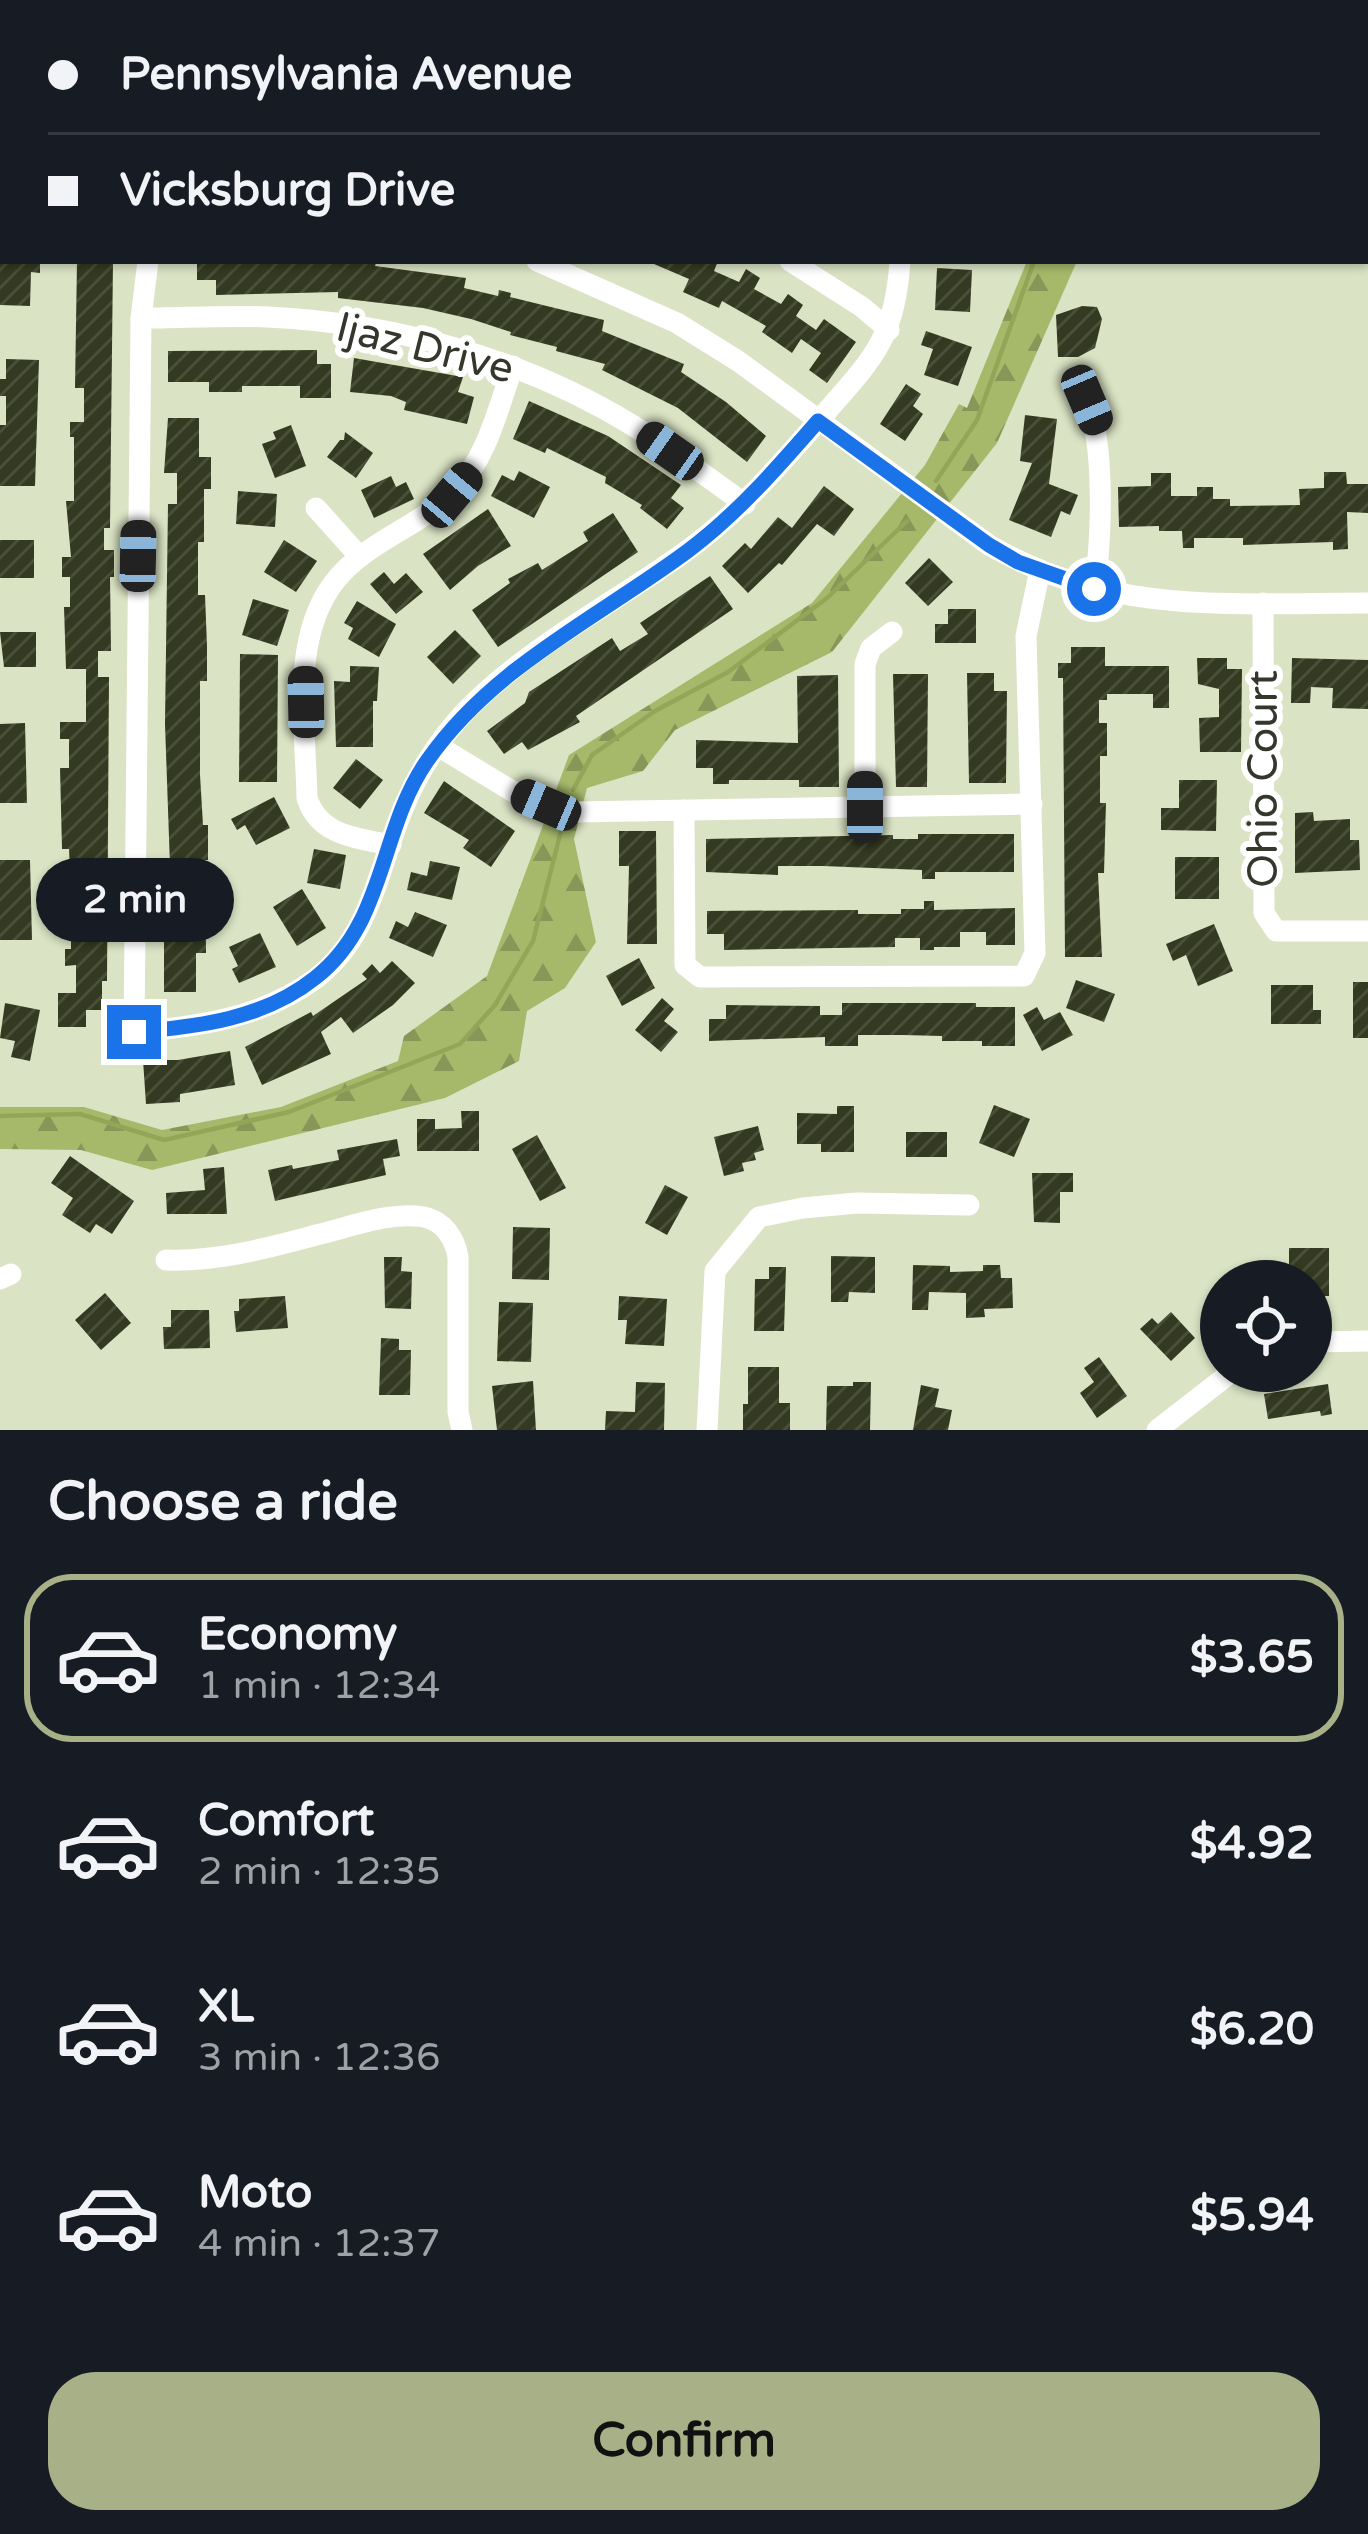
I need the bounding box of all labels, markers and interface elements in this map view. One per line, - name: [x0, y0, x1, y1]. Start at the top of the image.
- text: Pennsylvania Avenue: [120, 48, 572, 102]
- text: Vicksburg Drive: [120, 164, 455, 218]
- street label: Ijaz Drive: [331, 301, 519, 395]
- car: [1056, 360, 1118, 440]
- car: [630, 416, 710, 486]
- car: [415, 456, 489, 534]
- car: [119, 520, 157, 592]
- route start: [1067, 562, 1121, 616]
- car: [287, 666, 325, 738]
- street label: Ohio Court: [1238, 670, 1289, 888]
- car: [847, 771, 883, 843]
- car: [506, 774, 586, 836]
- callout: 2 min: [35, 858, 233, 942]
- text: 2 min: [83, 876, 187, 923]
- route end: [107, 1005, 161, 1059]
- map controls: [1200, 1260, 1332, 1392]
- button: locate: [1200, 1260, 1332, 1392]
- text: Choose a ride: [48, 1469, 398, 1534]
- icon: car: [54, 1604, 162, 1712]
- text: Economy: [198, 1608, 397, 1662]
- text: $3.65: [1190, 1631, 1314, 1685]
- text: 1 min · 12:34: [198, 1662, 440, 1709]
- icon: car: [54, 1790, 162, 1898]
- text: Comfort: [198, 1794, 374, 1848]
- text: $4.92: [1190, 1817, 1314, 1871]
- text: 2 min · 12:35: [198, 1848, 440, 1895]
- icon: car: [54, 1976, 162, 2084]
- text: XL: [198, 1980, 254, 2034]
- text: $6.20: [1190, 2003, 1314, 2057]
- text: 3 min · 12:36: [198, 2034, 440, 2081]
- icon: car: [54, 2162, 162, 2270]
- text: Moto: [198, 2166, 312, 2220]
- text: $5.94: [1190, 2189, 1314, 2243]
- text: 4 min · 12:37: [198, 2220, 440, 2267]
- button: Confirm: [48, 2372, 1320, 2510]

